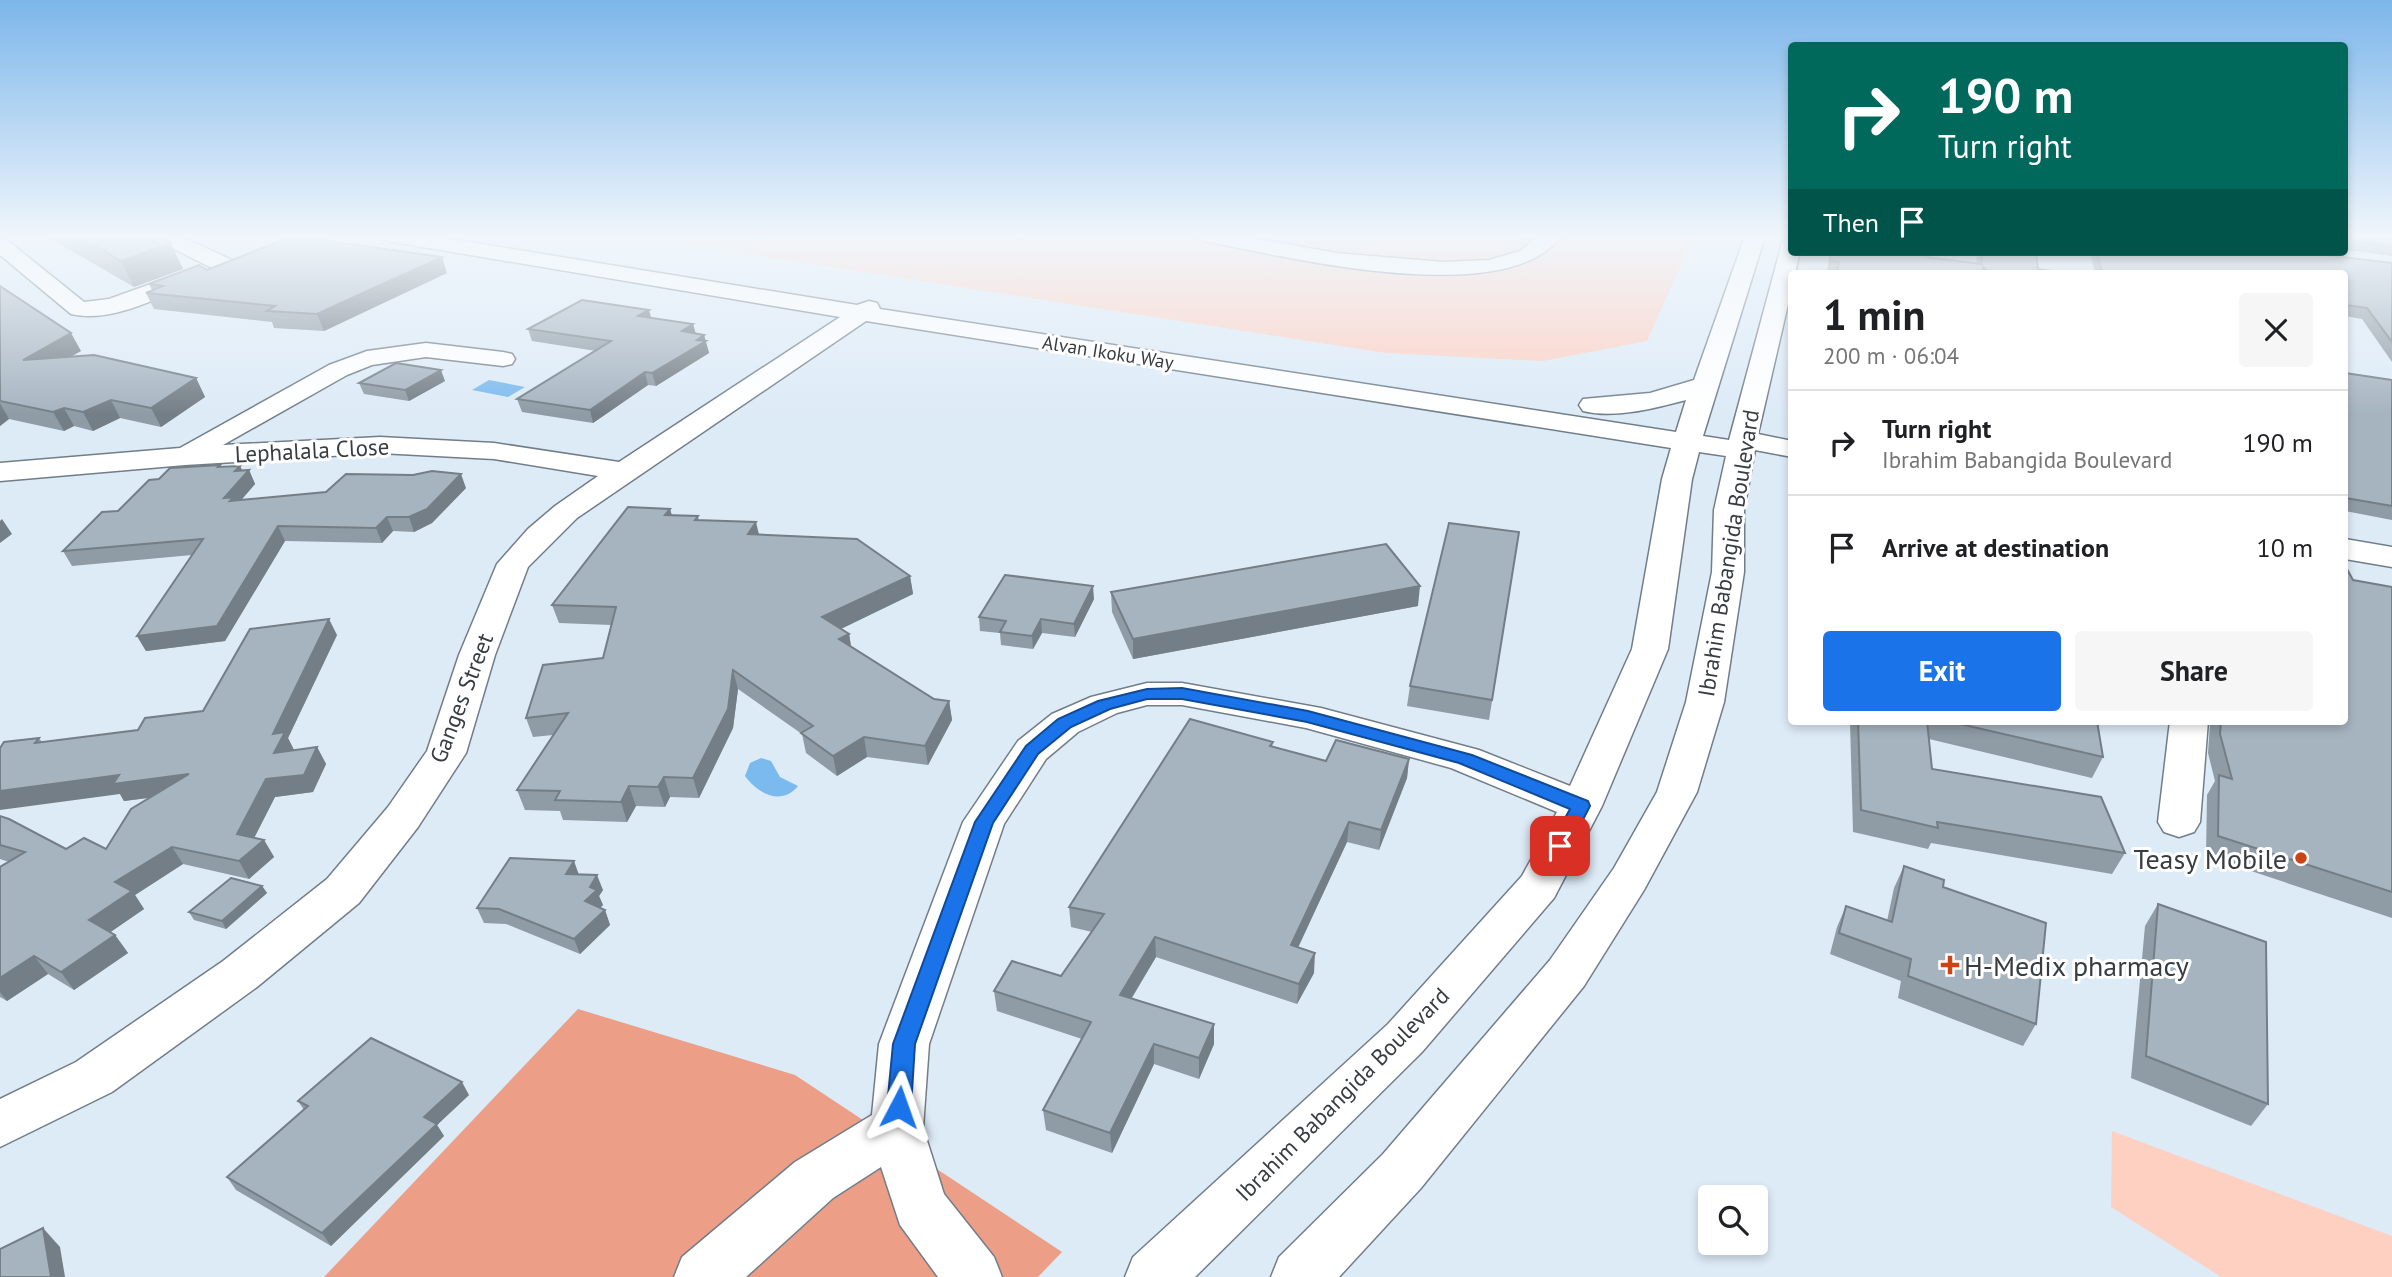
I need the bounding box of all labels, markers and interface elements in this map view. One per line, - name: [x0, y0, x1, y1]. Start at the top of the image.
- text: 190 m: [1938, 63, 2073, 127]
- icon: right: [1823, 70, 1914, 161]
- text: Turn right: [1938, 125, 2072, 167]
- icon: arrive: [1893, 203, 1931, 241]
- text: Then: [1823, 206, 1879, 239]
- text: 1 min: [1823, 287, 1925, 342]
- button: close: [2239, 293, 2313, 367]
- street label: Alvan Ikoku Way: [1041, 330, 1175, 374]
- text: 200 m · 06:04: [1823, 341, 1959, 370]
- street label: Ibrahim Babangida Boulevard: [1691, 407, 1765, 699]
- text: Turn right: [1882, 412, 1991, 445]
- icon: right: [1823, 424, 1861, 462]
- text: 190 m: [2242, 426, 2313, 459]
- street label: Lephalala Close: [234, 431, 390, 469]
- text: Ibrahim Babangida Boulevard: [1882, 445, 2172, 474]
- icon: arrive: [1823, 529, 1861, 567]
- text: Arrive at destination: [1882, 531, 2109, 564]
- text: 10 m: [2257, 531, 2313, 564]
- street label: Ganges Street: [423, 629, 499, 767]
- button: Exit: [1823, 631, 2061, 711]
- button: Share: [2075, 631, 2313, 711]
- pin: [1530, 816, 1590, 876]
- icon: arrive: [1541, 827, 1579, 865]
- place label: Teasy Mobile: [2133, 840, 2287, 877]
- marker: Teasy Mobile: [2293, 850, 2309, 866]
- place label: H-Medix pharmacy: [1964, 947, 2189, 984]
- marker: H-Medix pharmacy: [1942, 957, 1958, 973]
- street label: Ibrahim Babangida Boulevard: [1229, 981, 1455, 1207]
- position arrow: [862, 1070, 936, 1144]
- map controls: [1698, 1185, 1768, 1255]
- button: search: [1698, 1185, 1768, 1255]

